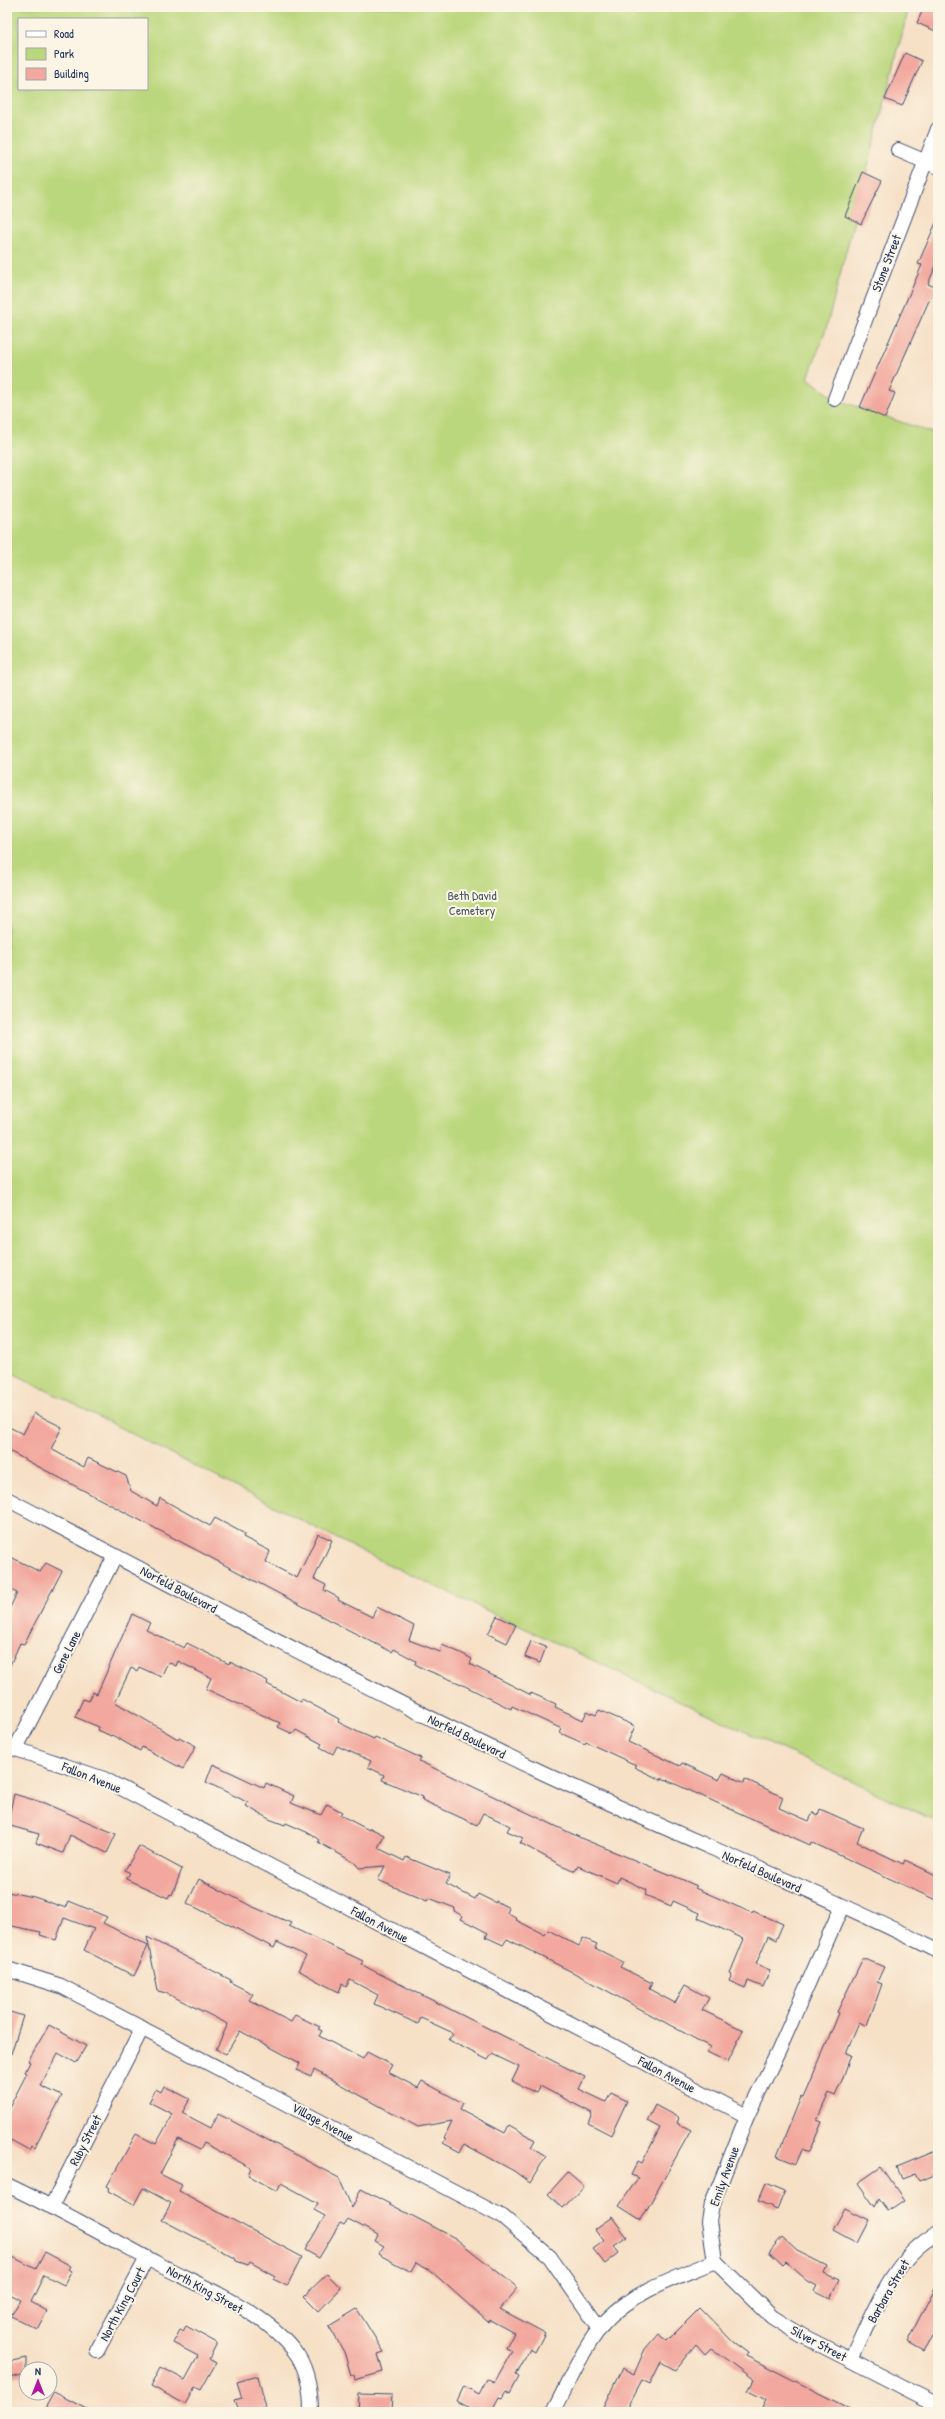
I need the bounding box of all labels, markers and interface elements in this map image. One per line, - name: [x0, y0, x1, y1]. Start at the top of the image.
- legend: [18, 18, 148, 90]
- text: Road: [54, 25, 74, 42]
- text: Park: [54, 45, 74, 62]
- text: Building: [54, 65, 89, 82]
- street label: Stone Street: [867, 231, 905, 294]
- park label: Beth David Cemetery: [447, 886, 497, 919]
- street label: Norfeld Boulevard: [137, 1561, 221, 1617]
- street label: Gene Lane: [47, 1627, 85, 1677]
- street label: Norfeld Boulevard: [425, 1709, 509, 1763]
- street label: Fallon Avenue: [59, 1757, 124, 1797]
- street label: Norfeld Boulevard: [720, 1846, 804, 1896]
- street label: Fallon Avenue: [347, 1901, 412, 1947]
- street label: Fallon Avenue: [634, 2051, 699, 2097]
- street label: Village Avenue: [289, 2098, 357, 2146]
- street label: Ruby Street: [64, 2111, 106, 2169]
- street label: Emily Avenue: [705, 2144, 743, 2208]
- street label: Barbara Street: [863, 2256, 914, 2326]
- street label: North King Street: [164, 2261, 247, 2318]
- street label: North King Court: [95, 2263, 149, 2344]
- street label: Silver Street: [788, 2321, 851, 2366]
- north arrow: [18, 2361, 58, 2401]
- text: N: [35, 2364, 41, 2378]

